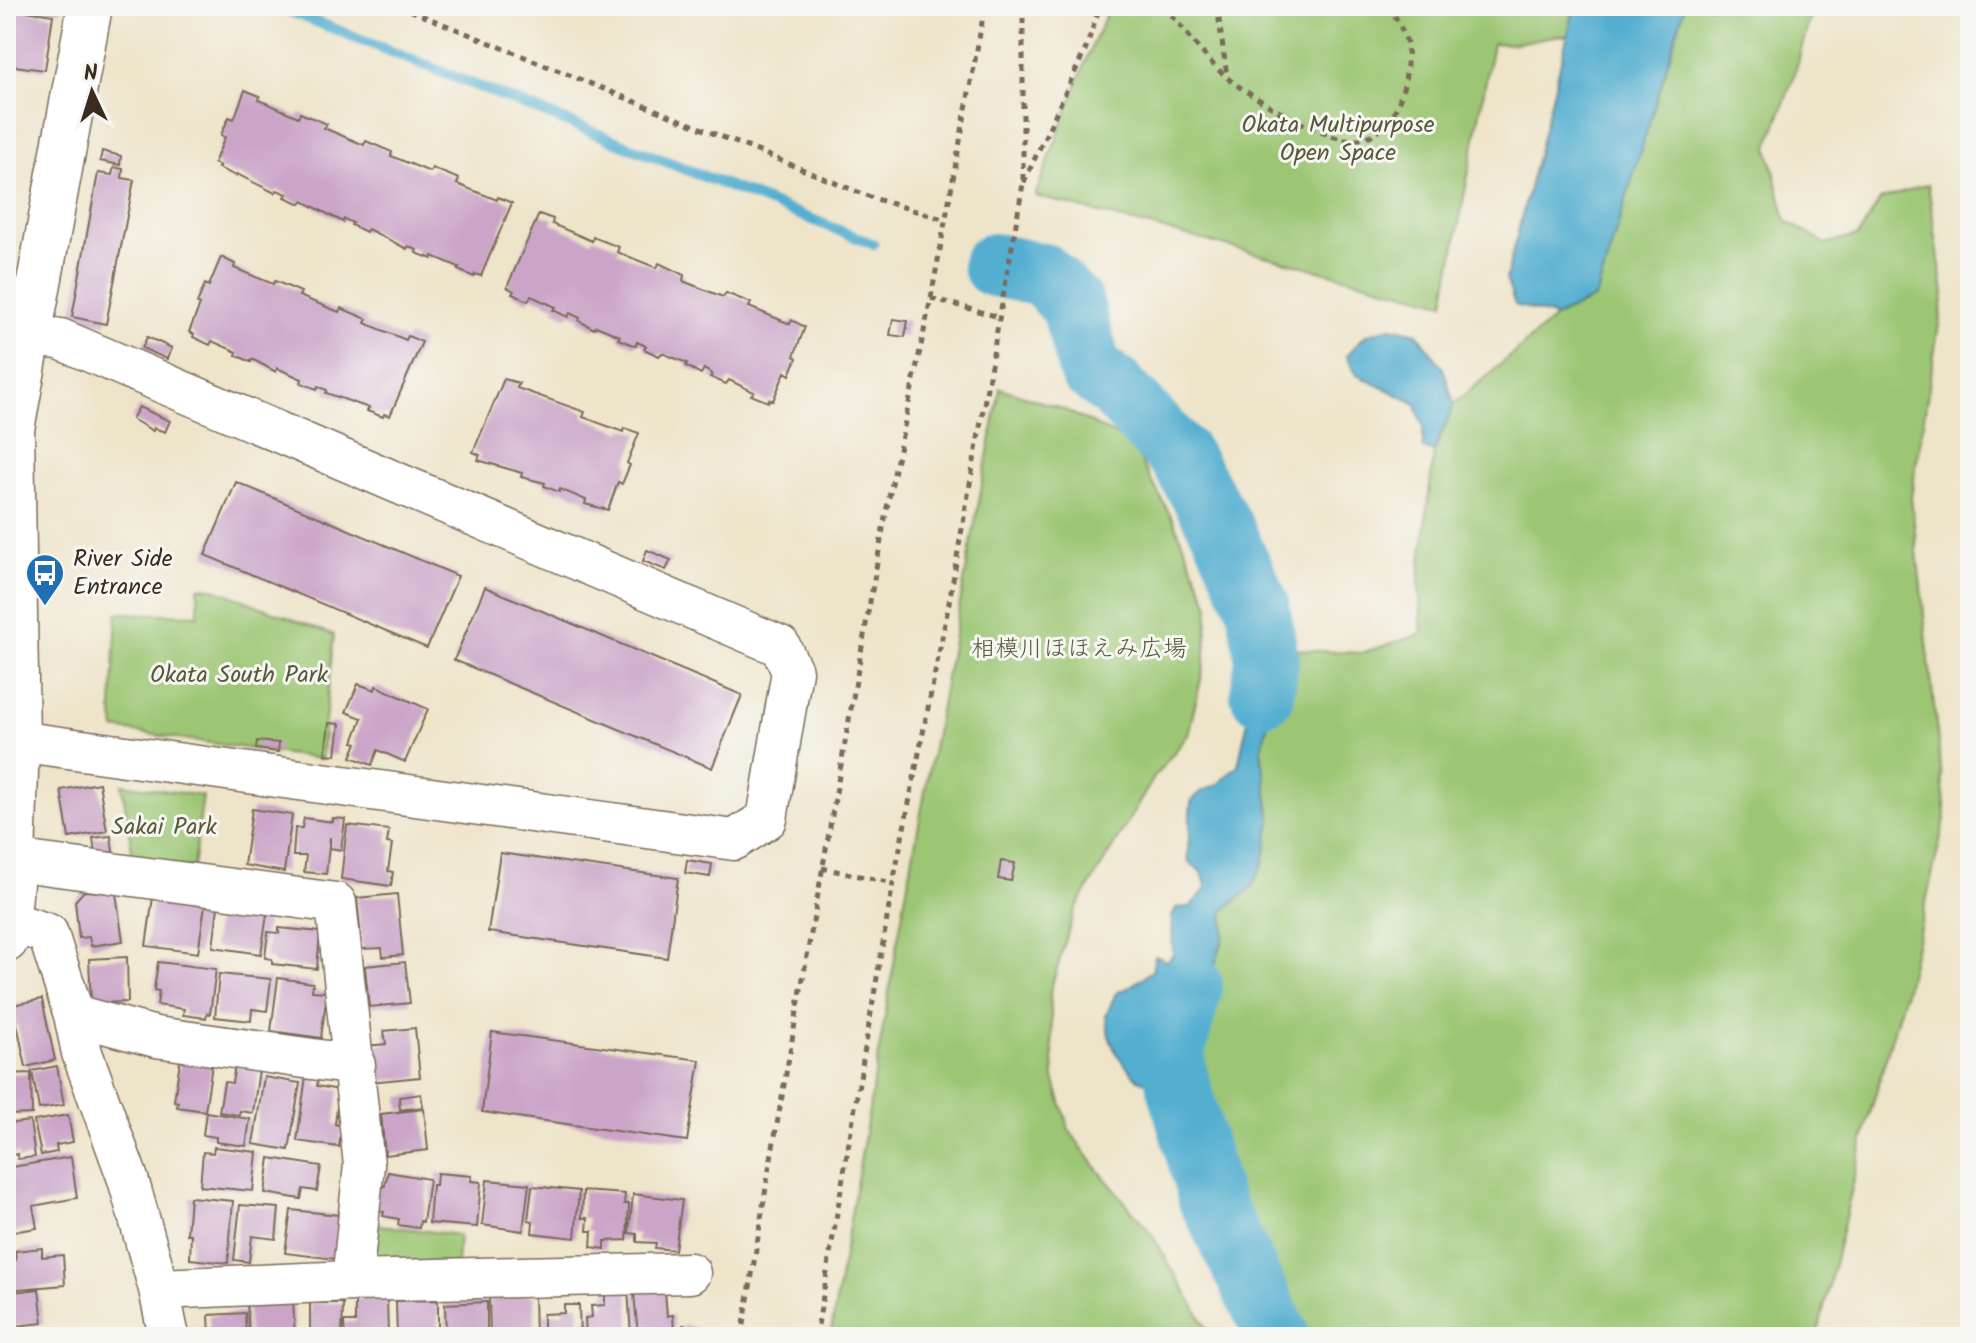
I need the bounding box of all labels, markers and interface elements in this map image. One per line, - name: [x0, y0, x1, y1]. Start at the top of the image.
- north arrow: [52, 52, 132, 132]
- text: N: [83, 57, 99, 92]
- park label: Okata Multipurpose Open Space: [1241, 106, 1435, 173]
- place label: River Side Entrance: [73, 540, 173, 607]
- bus stop icon: River Side Entrance: [24, 552, 66, 607]
- park label: 相模川ほほえみ広場: [971, 630, 1187, 669]
- park label: Okata South Park: [150, 656, 329, 695]
- park label: Sakai Park: [111, 808, 217, 847]

